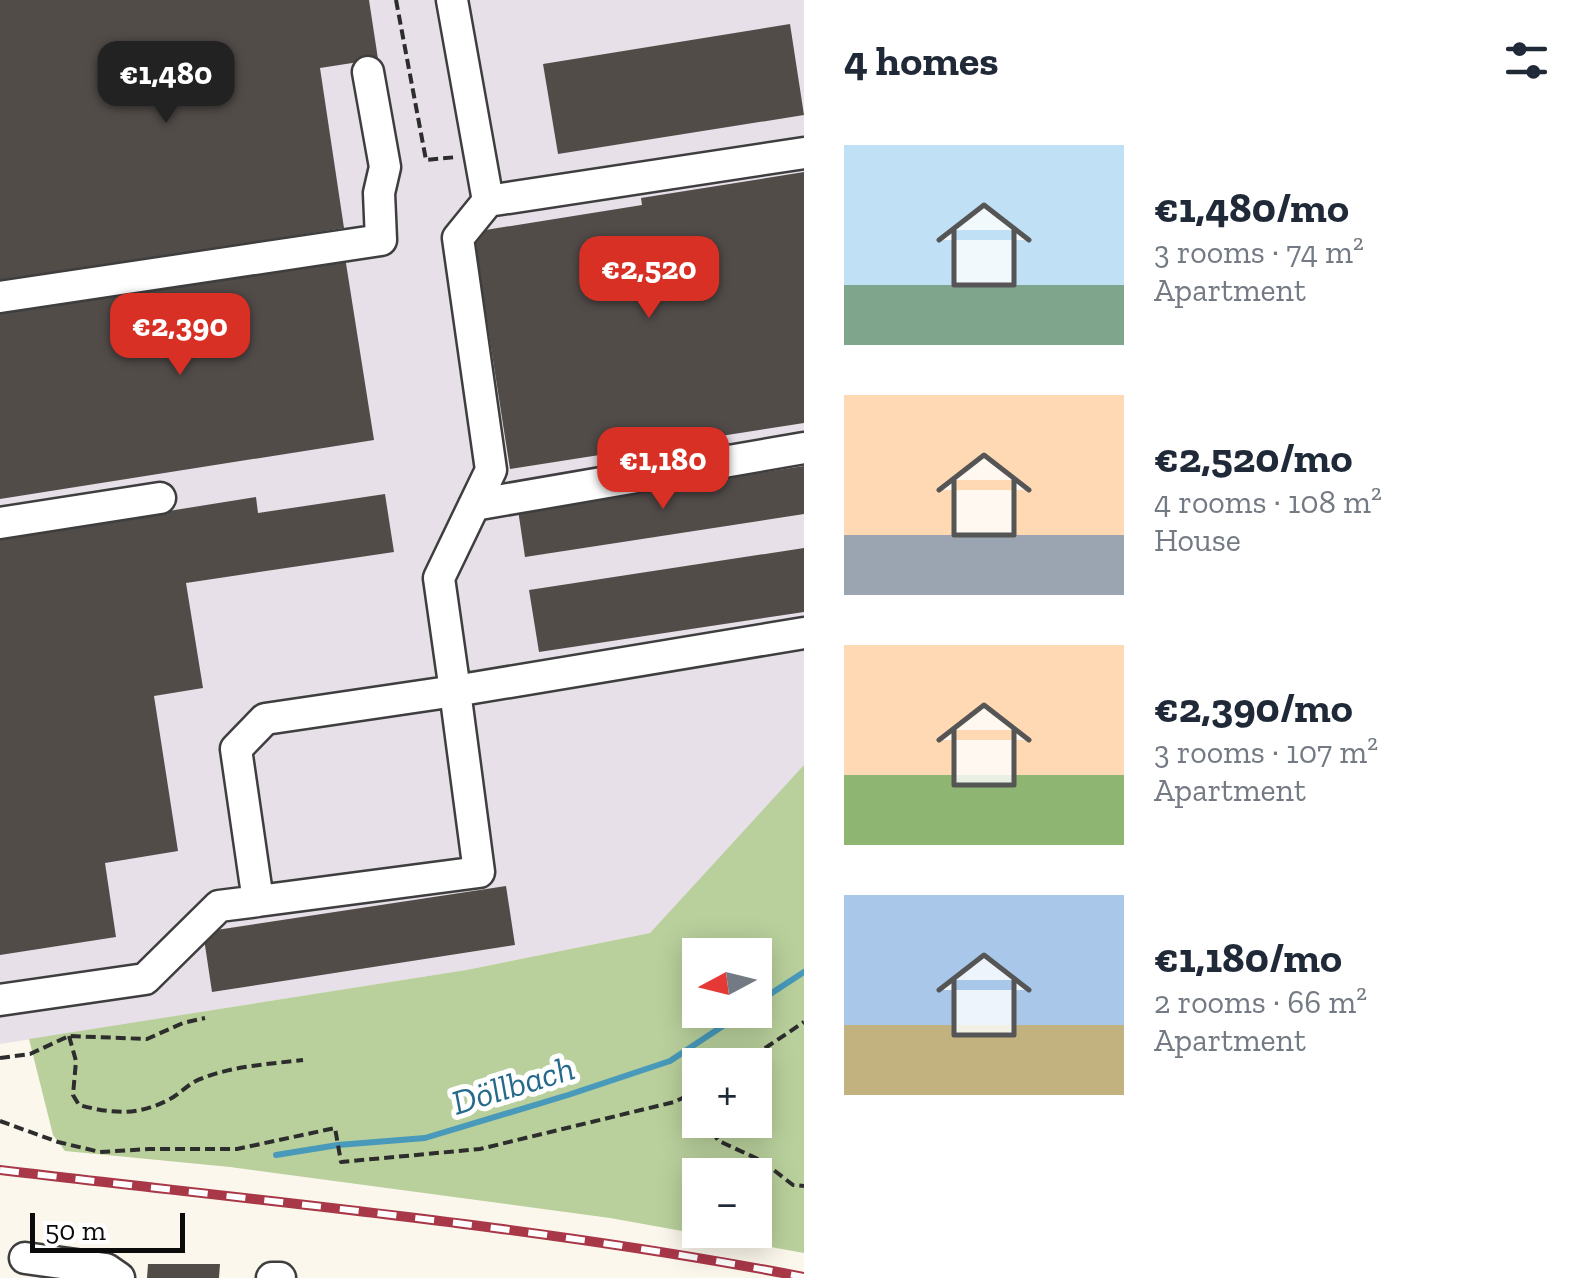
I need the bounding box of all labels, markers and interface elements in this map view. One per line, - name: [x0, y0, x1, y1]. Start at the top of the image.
- icon: filters: [1499, 33, 1554, 88]
- text: 4 homes: [844, 35, 999, 86]
- pin: €1,480: [85, 41, 247, 126]
- text: €1,480: [120, 54, 212, 92]
- text: €1,480/mo: [1154, 182, 1349, 233]
- icon: home: [924, 185, 1044, 305]
- text: 3 rooms · 74 m²: [1154, 233, 1364, 271]
- pin: €2,520: [568, 236, 730, 321]
- text: €2,520: [601, 249, 697, 287]
- text: Apartment: [1154, 271, 1306, 309]
- pin: €2,390: [99, 293, 261, 378]
- text: €2,390: [132, 306, 228, 344]
- pin: €1,180: [582, 427, 744, 512]
- text: €2,520/mo: [1154, 432, 1352, 483]
- icon: home: [924, 435, 1044, 555]
- text: €1,180: [619, 440, 707, 478]
- text: 4 rooms · 108 m²: [1154, 483, 1382, 521]
- text: House: [1154, 521, 1241, 559]
- text: €2,390/mo: [1154, 682, 1353, 733]
- icon: home: [924, 685, 1044, 805]
- text: 3 rooms · 107 m²: [1154, 733, 1378, 771]
- text: Apartment: [1154, 771, 1306, 809]
- text: €1,180/mo: [1154, 932, 1342, 983]
- icon: home: [924, 935, 1044, 1055]
- north arrow: [682, 938, 772, 1028]
- map controls: [682, 938, 772, 1248]
- text: 2 rooms · 66 m²: [1154, 983, 1367, 1021]
- text: Apartment: [1154, 1021, 1306, 1059]
- water label: Döllbach: [447, 1047, 579, 1123]
- button: +: [682, 1048, 772, 1138]
- button: −: [682, 1158, 772, 1248]
- scale bar: [30, 1208, 185, 1252]
- text: 50 m: [45, 1214, 106, 1247]

